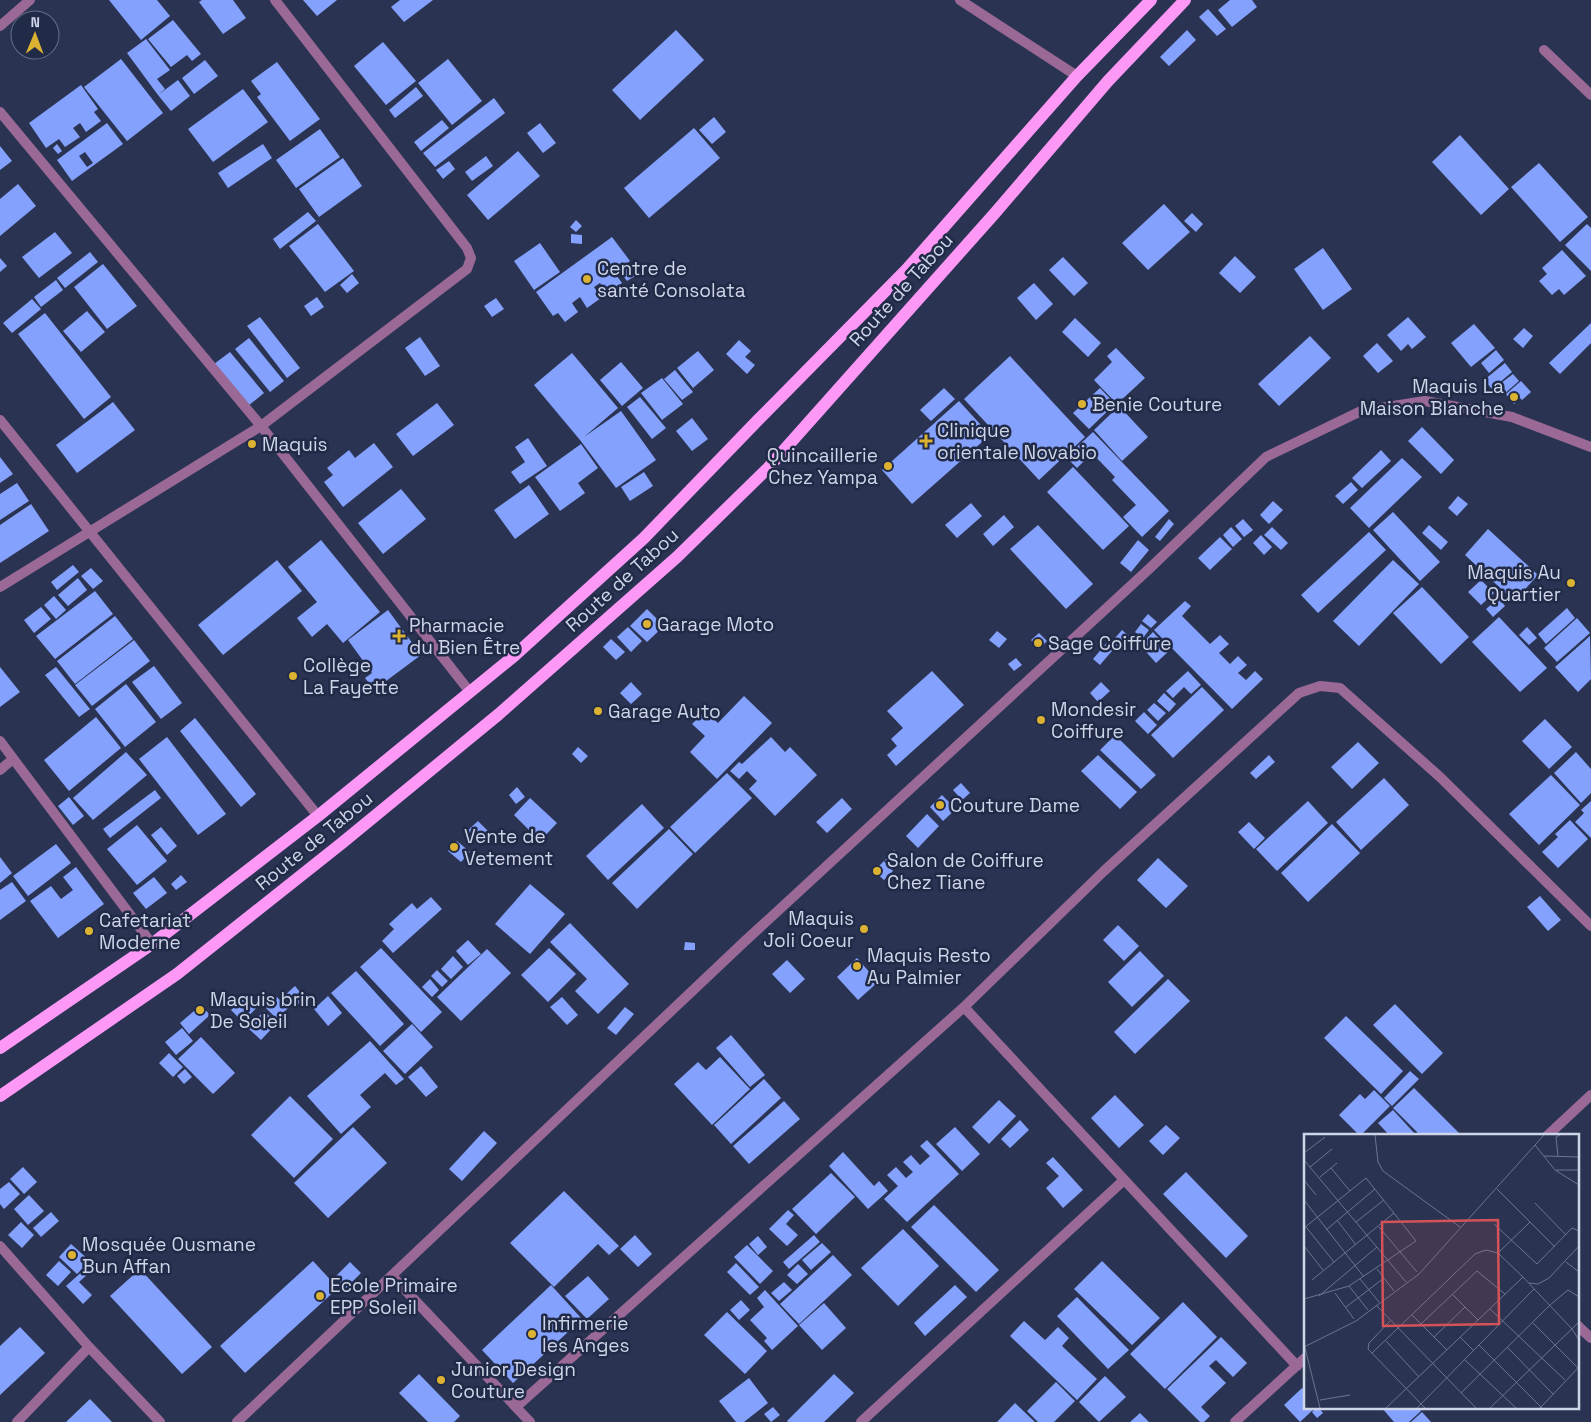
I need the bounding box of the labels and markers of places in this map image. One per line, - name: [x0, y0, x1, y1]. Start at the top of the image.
- place label: Centre de santé Consolata: [597, 256, 746, 303]
- marker: Centre de santé Consolata: [581, 273, 593, 285]
- place label: Maquis La Maison Blanche: [1360, 374, 1504, 421]
- marker: Maquis La Maison Blanche: [1508, 391, 1520, 403]
- place label: Benie Couture: [1092, 392, 1222, 417]
- marker: Benie Couture: [1076, 398, 1088, 410]
- place label: Clinique orientale Novabio: [937, 418, 1097, 465]
- place label: Maquis: [262, 432, 328, 457]
- marker: Clinique orientale Novabio: [919, 434, 933, 448]
- marker: Maquis: [246, 438, 258, 450]
- place label: Quincaillerie Chez Yampa: [767, 443, 878, 490]
- marker: Quincaillerie Chez Yampa: [882, 460, 894, 472]
- place label: Maquis Au Quartier: [1467, 560, 1561, 607]
- marker: Maquis Au Quartier: [1565, 577, 1577, 589]
- place label: Garage Moto: [657, 612, 774, 637]
- place label: Pharmacie du Bien Être: [409, 613, 520, 660]
- marker: Garage Moto: [641, 618, 653, 630]
- marker: Pharmacie du Bien Être: [393, 630, 405, 642]
- place label: Sage Coiffure: [1048, 631, 1171, 656]
- marker: Sage Coiffure: [1032, 637, 1044, 649]
- place label: Collège La Fayette: [303, 653, 399, 700]
- marker: Collège La Fayette: [287, 670, 299, 682]
- place label: Mondesir Coiffure: [1051, 697, 1136, 744]
- place label: Garage Auto: [608, 699, 721, 724]
- marker: Garage Auto: [592, 705, 604, 717]
- marker: Mondesir Coiffure: [1035, 714, 1047, 726]
- place label: Couture Dame: [950, 793, 1080, 818]
- marker: Couture Dame: [934, 799, 946, 811]
- place label: Vente de Vetement: [464, 824, 553, 871]
- marker: Vente de Vetement: [448, 841, 460, 853]
- place label: Salon de Coiffure Chez Tiane: [887, 848, 1044, 895]
- marker: Salon de Coiffure Chez Tiane: [871, 865, 883, 877]
- place label: Maquis Joli Coeur: [763, 906, 854, 953]
- place label: Cafetariat Moderne: [99, 908, 191, 955]
- marker: Maquis Joli Coeur: [858, 923, 870, 935]
- marker: Cafetariat Moderne: [83, 925, 95, 937]
- place label: Maquis Resto Au Palmier: [867, 943, 991, 990]
- marker: Maquis Resto Au Palmier: [851, 960, 863, 972]
- place label: Maquis brin De Soleil: [210, 987, 316, 1034]
- marker: Maquis brin De Soleil: [194, 1004, 206, 1016]
- place label: Mosquée Ousmane Bun Affan: [82, 1232, 256, 1279]
- marker: Mosquée Ousmane Bun Affan: [66, 1249, 78, 1261]
- place label: Ecole Primaire EPP Soleil: [330, 1273, 458, 1320]
- marker: Ecole Primaire EPP Soleil: [314, 1290, 326, 1302]
- place label: Infirmerie les Anges: [542, 1311, 630, 1358]
- marker: Infirmerie les Anges: [526, 1328, 538, 1340]
- place label: Junior Design Couture: [451, 1357, 576, 1404]
- marker: Junior Design Couture: [435, 1374, 447, 1386]

